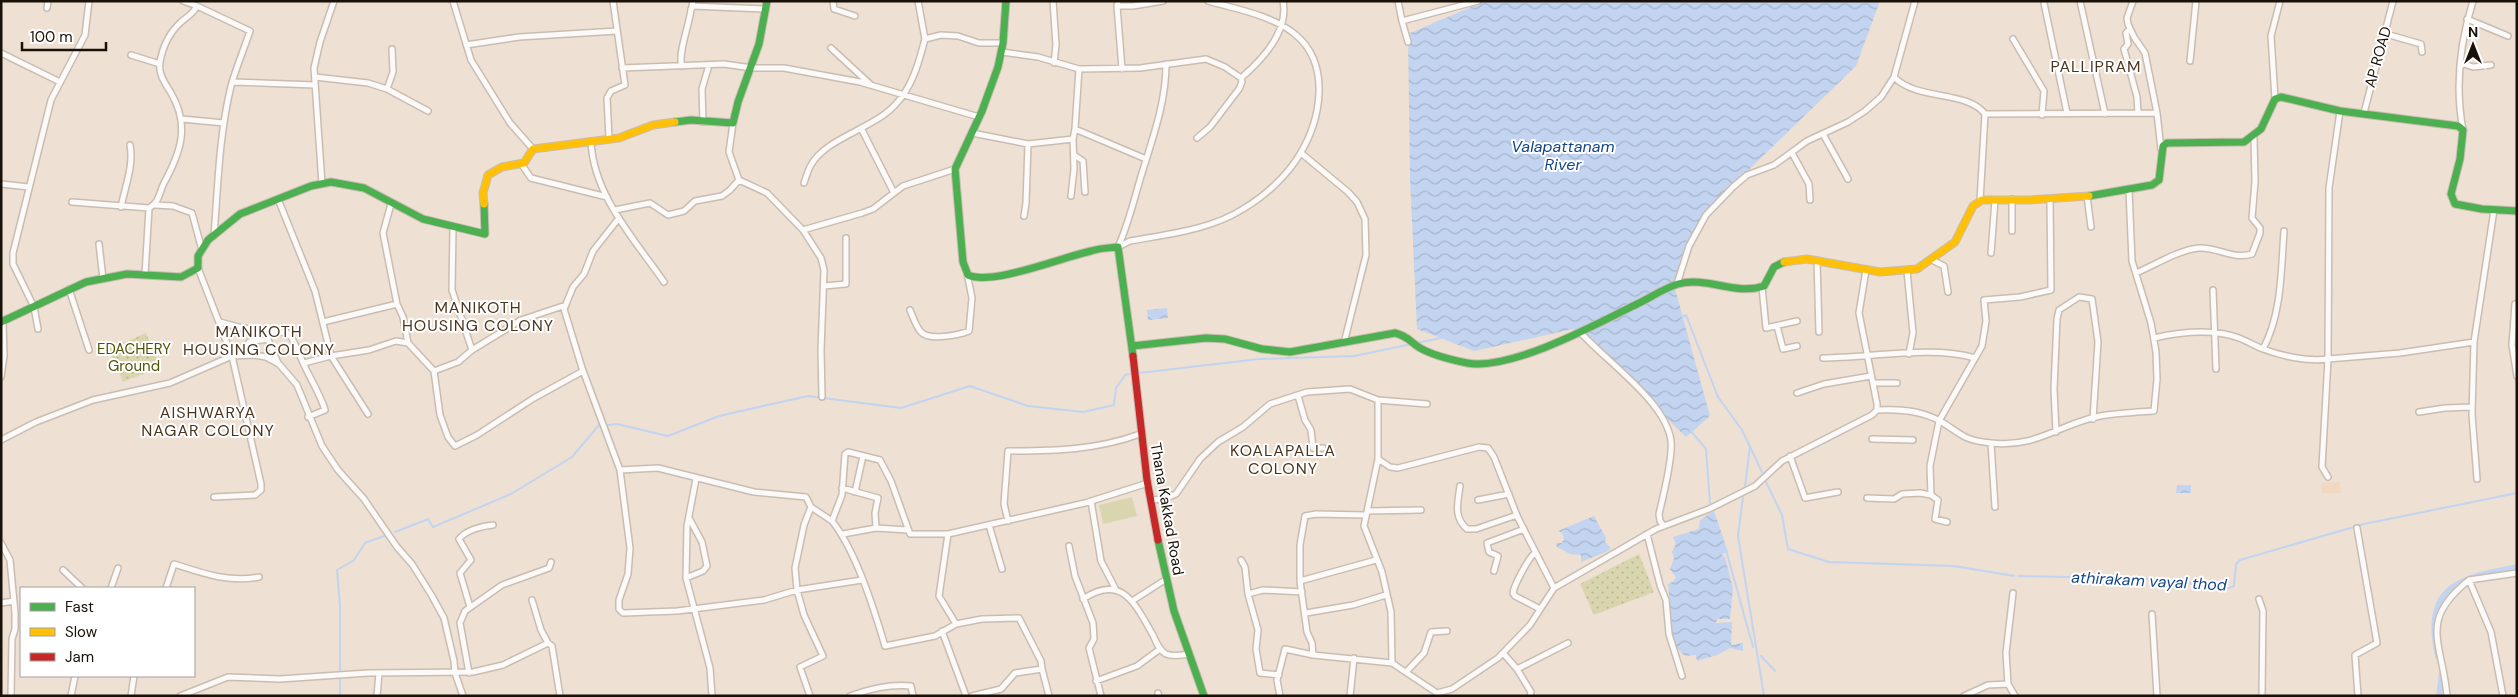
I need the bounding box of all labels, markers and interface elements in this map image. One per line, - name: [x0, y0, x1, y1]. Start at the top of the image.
- scale bar: [22, 20, 106, 52]
- north arrow: [2448, 20, 2498, 70]
- text: N: [2468, 23, 2478, 41]
- street label: AP ROAD: [2360, 24, 2396, 90]
- text: 100 m: [30, 27, 73, 47]
- district label: PALLIPRAM: [2051, 56, 2141, 77]
- water label: Valapattanam River: [1511, 136, 1615, 175]
- district label: MANIKOTH HOUSING COLONY: [402, 297, 554, 336]
- district label: MANIKOTH HOUSING COLONY: [183, 321, 335, 360]
- park label: EDACHERY Ground: [97, 339, 171, 376]
- district label: AISHWARYA NAGAR COLONY: [141, 402, 275, 441]
- district label: KOALAPALLA COLONY: [1230, 440, 1336, 479]
- street label: Thana Kakkad Road: [1146, 441, 1188, 577]
- water label: athirakam vayal thod: [2071, 566, 2228, 596]
- legend: [20, 587, 195, 677]
- text: Fast: [65, 597, 94, 617]
- text: Slow: [65, 622, 98, 642]
- text: Jam: [65, 647, 94, 667]

